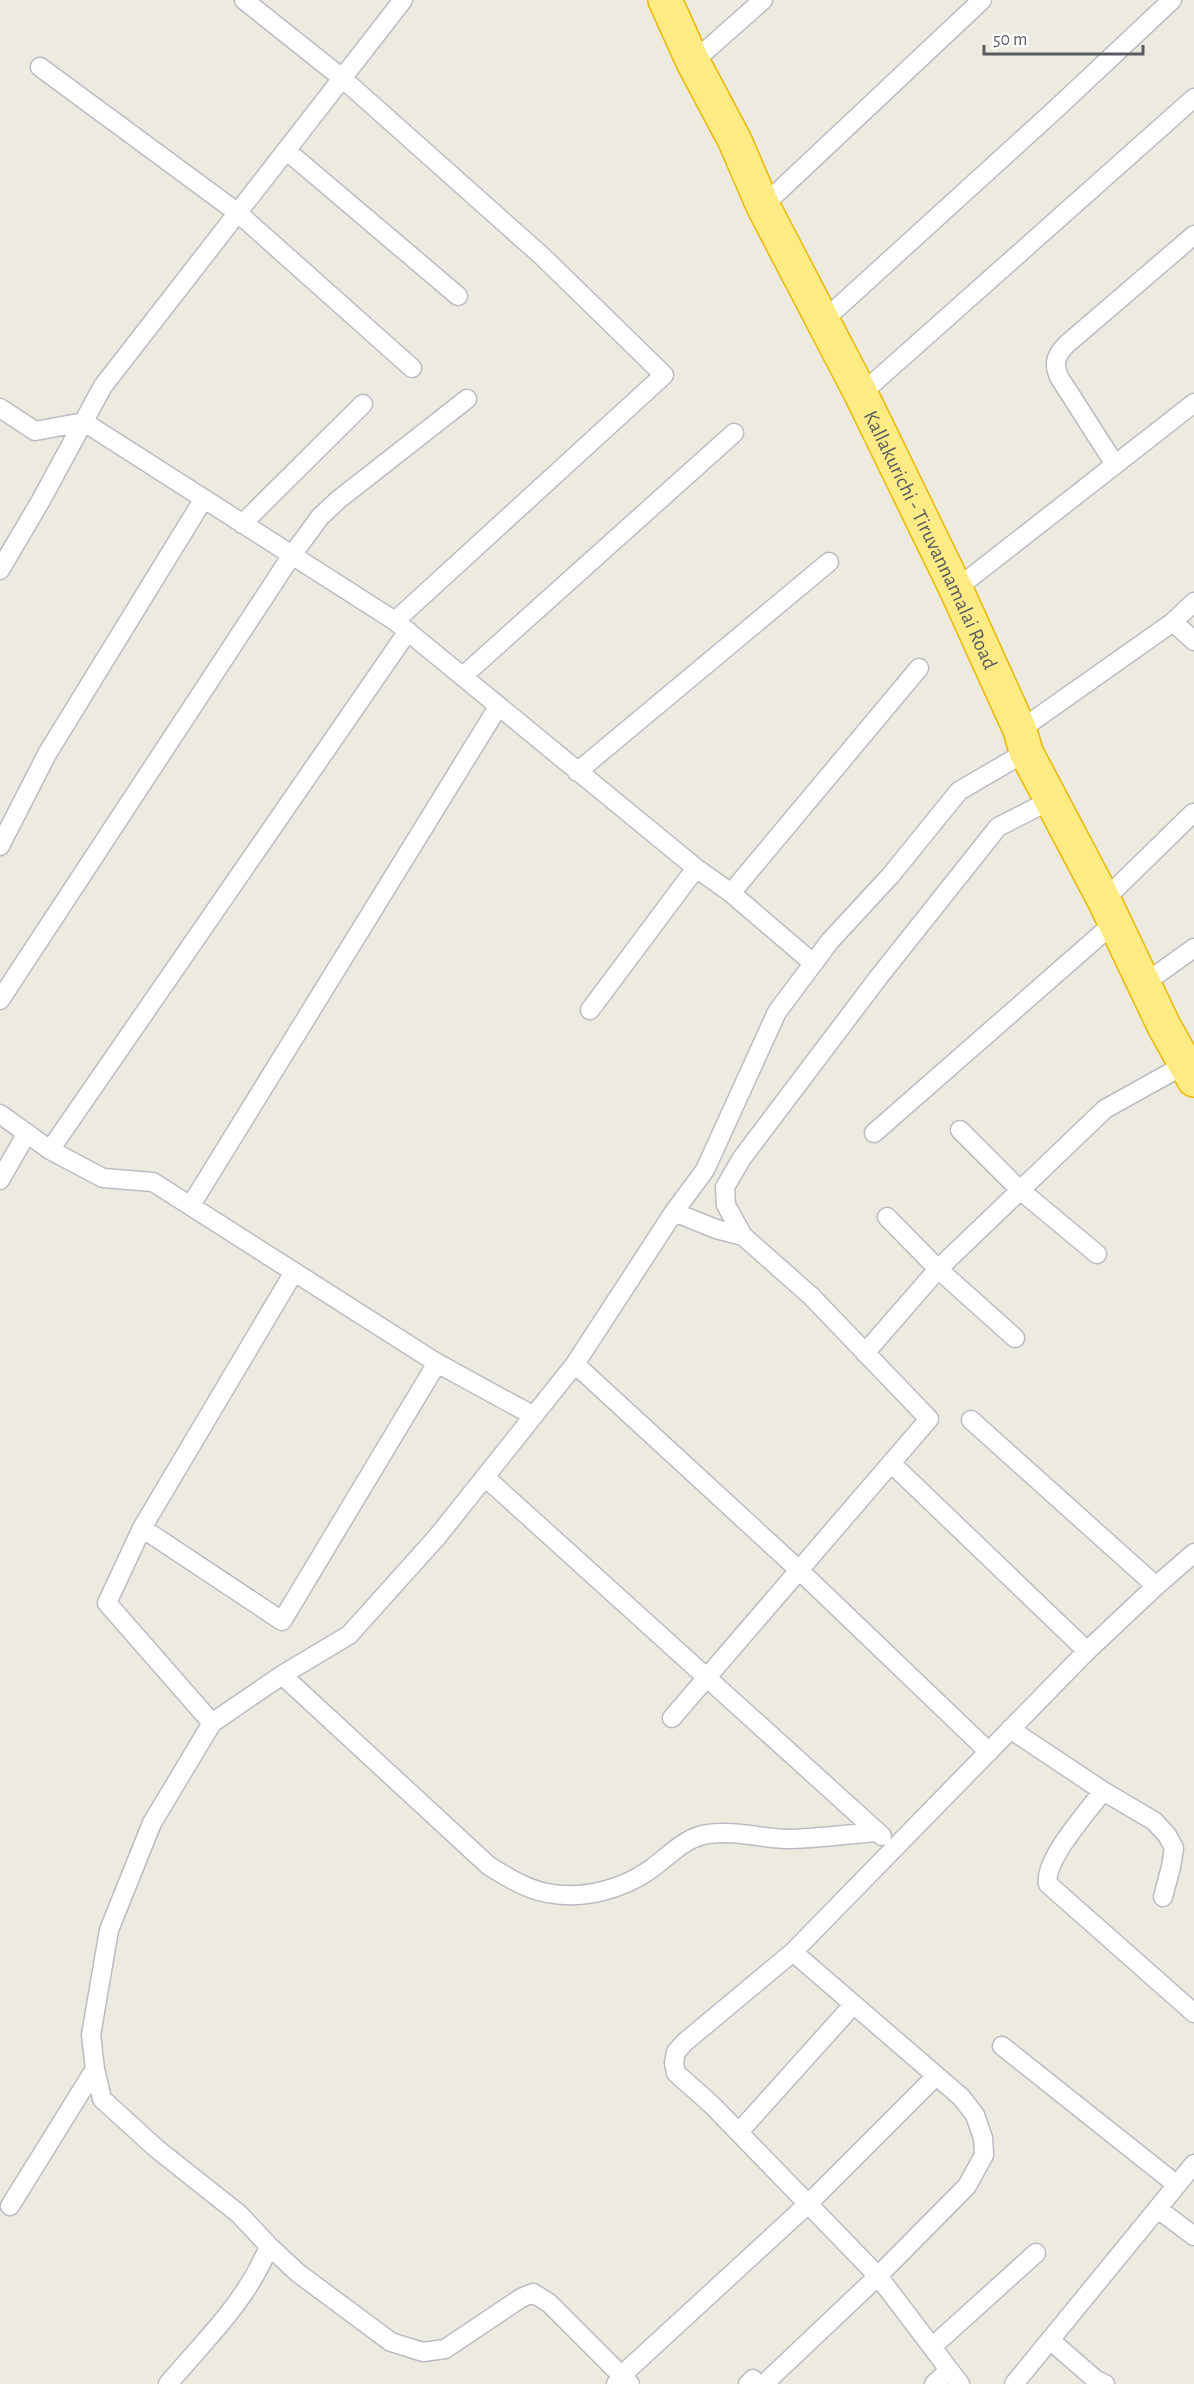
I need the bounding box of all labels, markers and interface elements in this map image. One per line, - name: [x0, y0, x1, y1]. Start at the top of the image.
- scale bar: [984, 18, 1143, 56]
- text: 50 m: [993, 31, 1027, 49]
- street label: Kallakurichi - Tiruvannamalai Road: [860, 407, 1001, 673]

